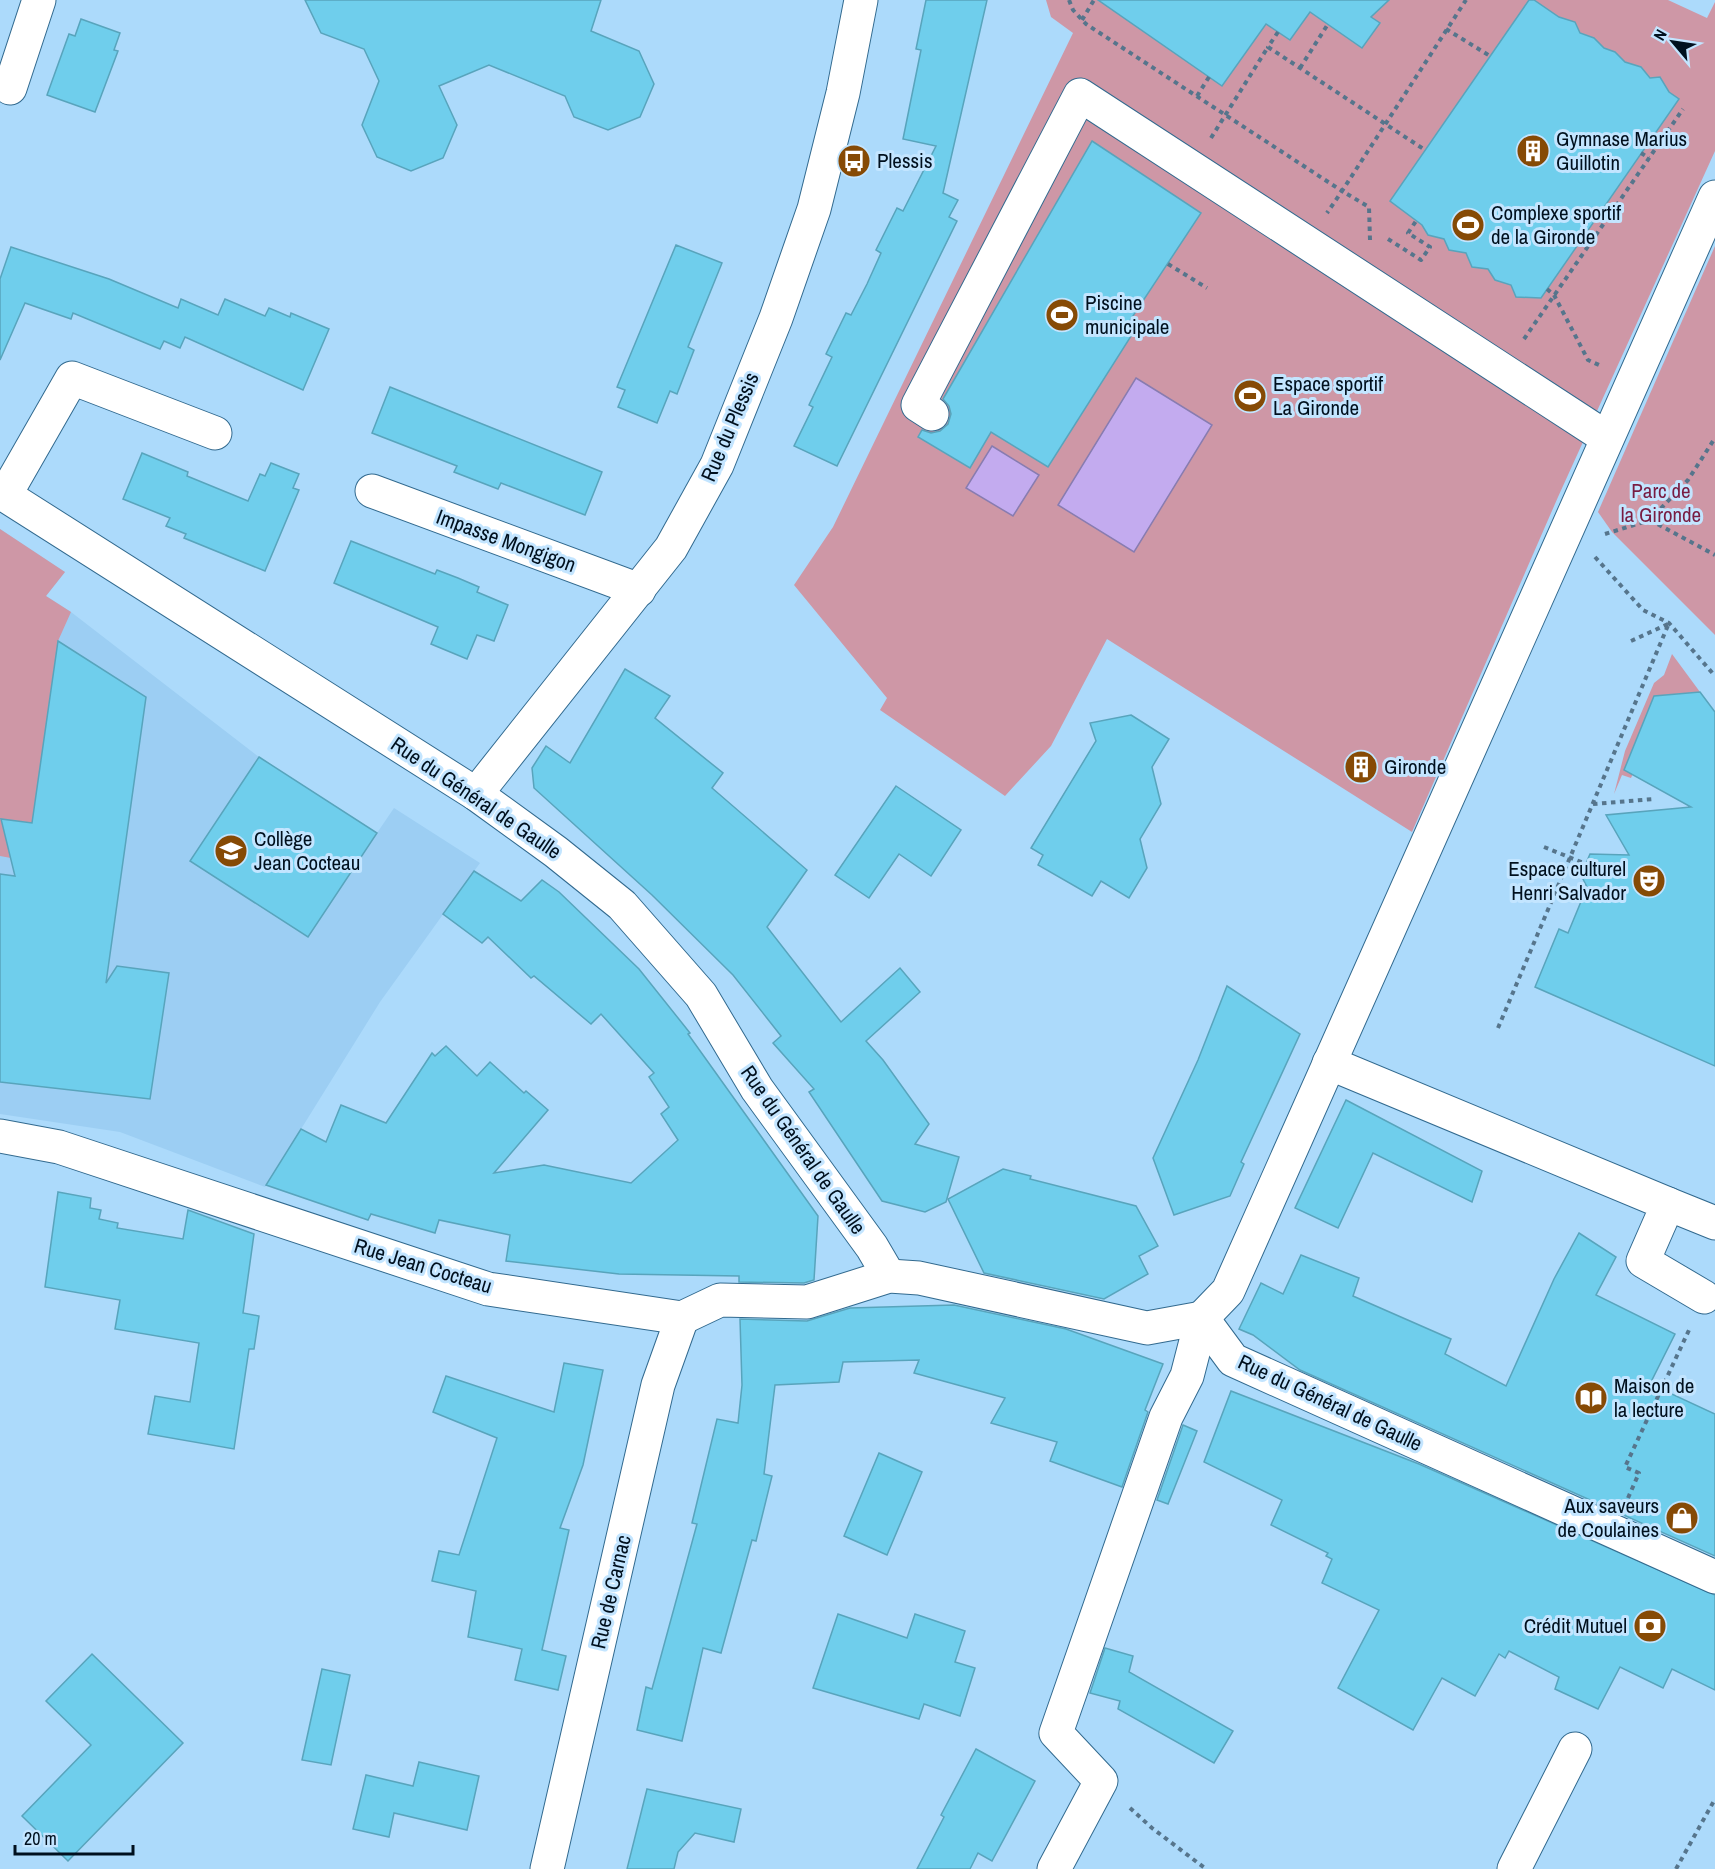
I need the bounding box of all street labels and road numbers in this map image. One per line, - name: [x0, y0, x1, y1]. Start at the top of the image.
- street label: Rue du Plessis: [694, 368, 766, 486]
- street label: Impasse Mongigon: [432, 502, 580, 579]
- street label: Rue du Général de Gaulle: [385, 730, 567, 866]
- street label: Rue du Général de Gaulle: [734, 1059, 873, 1240]
- street label: Rue Jean Cocteau: [351, 1231, 496, 1300]
- street label: Rue du Général de Gaulle: [1233, 1347, 1427, 1458]
- street label: Rue de Carnac: [583, 1532, 638, 1652]

